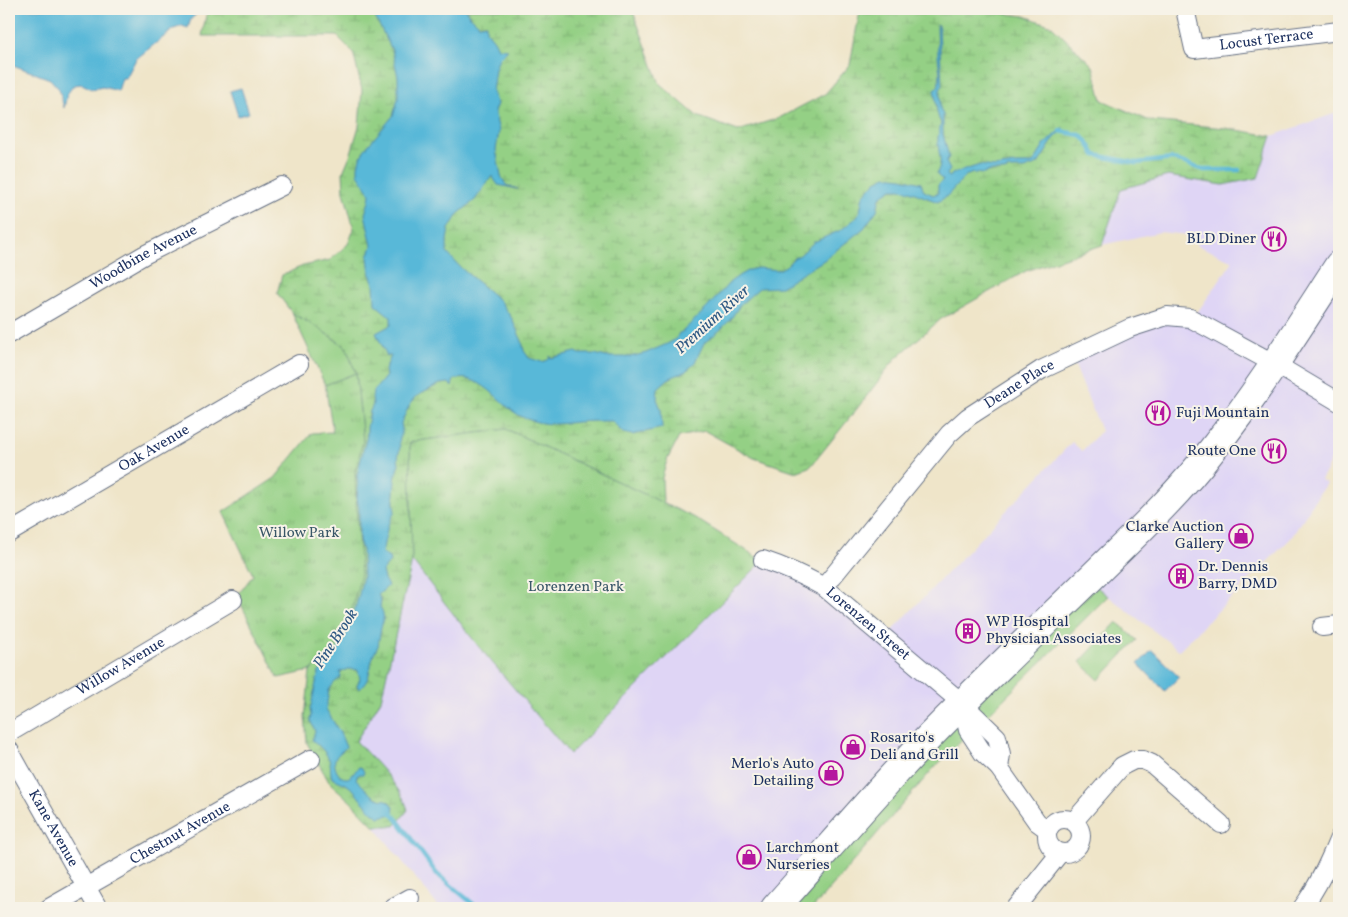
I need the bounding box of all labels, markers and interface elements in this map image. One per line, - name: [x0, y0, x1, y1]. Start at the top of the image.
- street label: Locust Terrace: [1218, 24, 1315, 56]
- street label: Woodbine Avenue: [86, 220, 201, 295]
- restaurant icon: BLD Diner: [1261, 226, 1287, 252]
- place label: BLD Diner: [1186, 229, 1256, 250]
- water label: Premium River: [671, 280, 756, 359]
- street label: Deane Place: [980, 355, 1058, 414]
- restaurant icon: Fuji Mountain: [1145, 400, 1171, 426]
- place label: Fuji Mountain: [1176, 403, 1269, 424]
- street label: Oak Avenue: [115, 420, 193, 477]
- restaurant icon: Route One: [1261, 438, 1287, 464]
- place label: Route One: [1187, 441, 1256, 462]
- place label: Clarke Auction Gallery: [1126, 517, 1224, 555]
- park label: Willow Park: [259, 523, 339, 544]
- shop icon: Clarke Auction Gallery: [1228, 523, 1254, 549]
- place label: Dr. Dennis Barry, DMD: [1198, 557, 1277, 595]
- building icon: Dr. Dennis Barry, DMD: [1168, 563, 1194, 589]
- park label: Lorenzen Park: [528, 577, 624, 598]
- street label: Lorenzen Street: [821, 582, 915, 666]
- water label: Pine Brook: [308, 604, 364, 673]
- place label: WP Hospital Physician Associates: [986, 612, 1121, 650]
- building icon: WP Hospital Physician Associates: [955, 618, 981, 644]
- street label: Willow Avenue: [73, 632, 169, 701]
- place label: Rosarito's Deli and Grill: [870, 728, 959, 766]
- shop icon: Rosarito's Deli and Grill: [840, 734, 866, 760]
- place label: Merlo's Auto Detailing: [731, 754, 814, 792]
- shop icon: Merlo's Auto Detailing: [818, 760, 844, 786]
- street label: Kane Avenue: [23, 786, 83, 871]
- street label: Chestnut Avenue: [126, 796, 234, 870]
- place label: Larchmont Nurseries: [766, 838, 839, 876]
- shop icon: Larchmont Nurseries: [736, 844, 762, 870]

